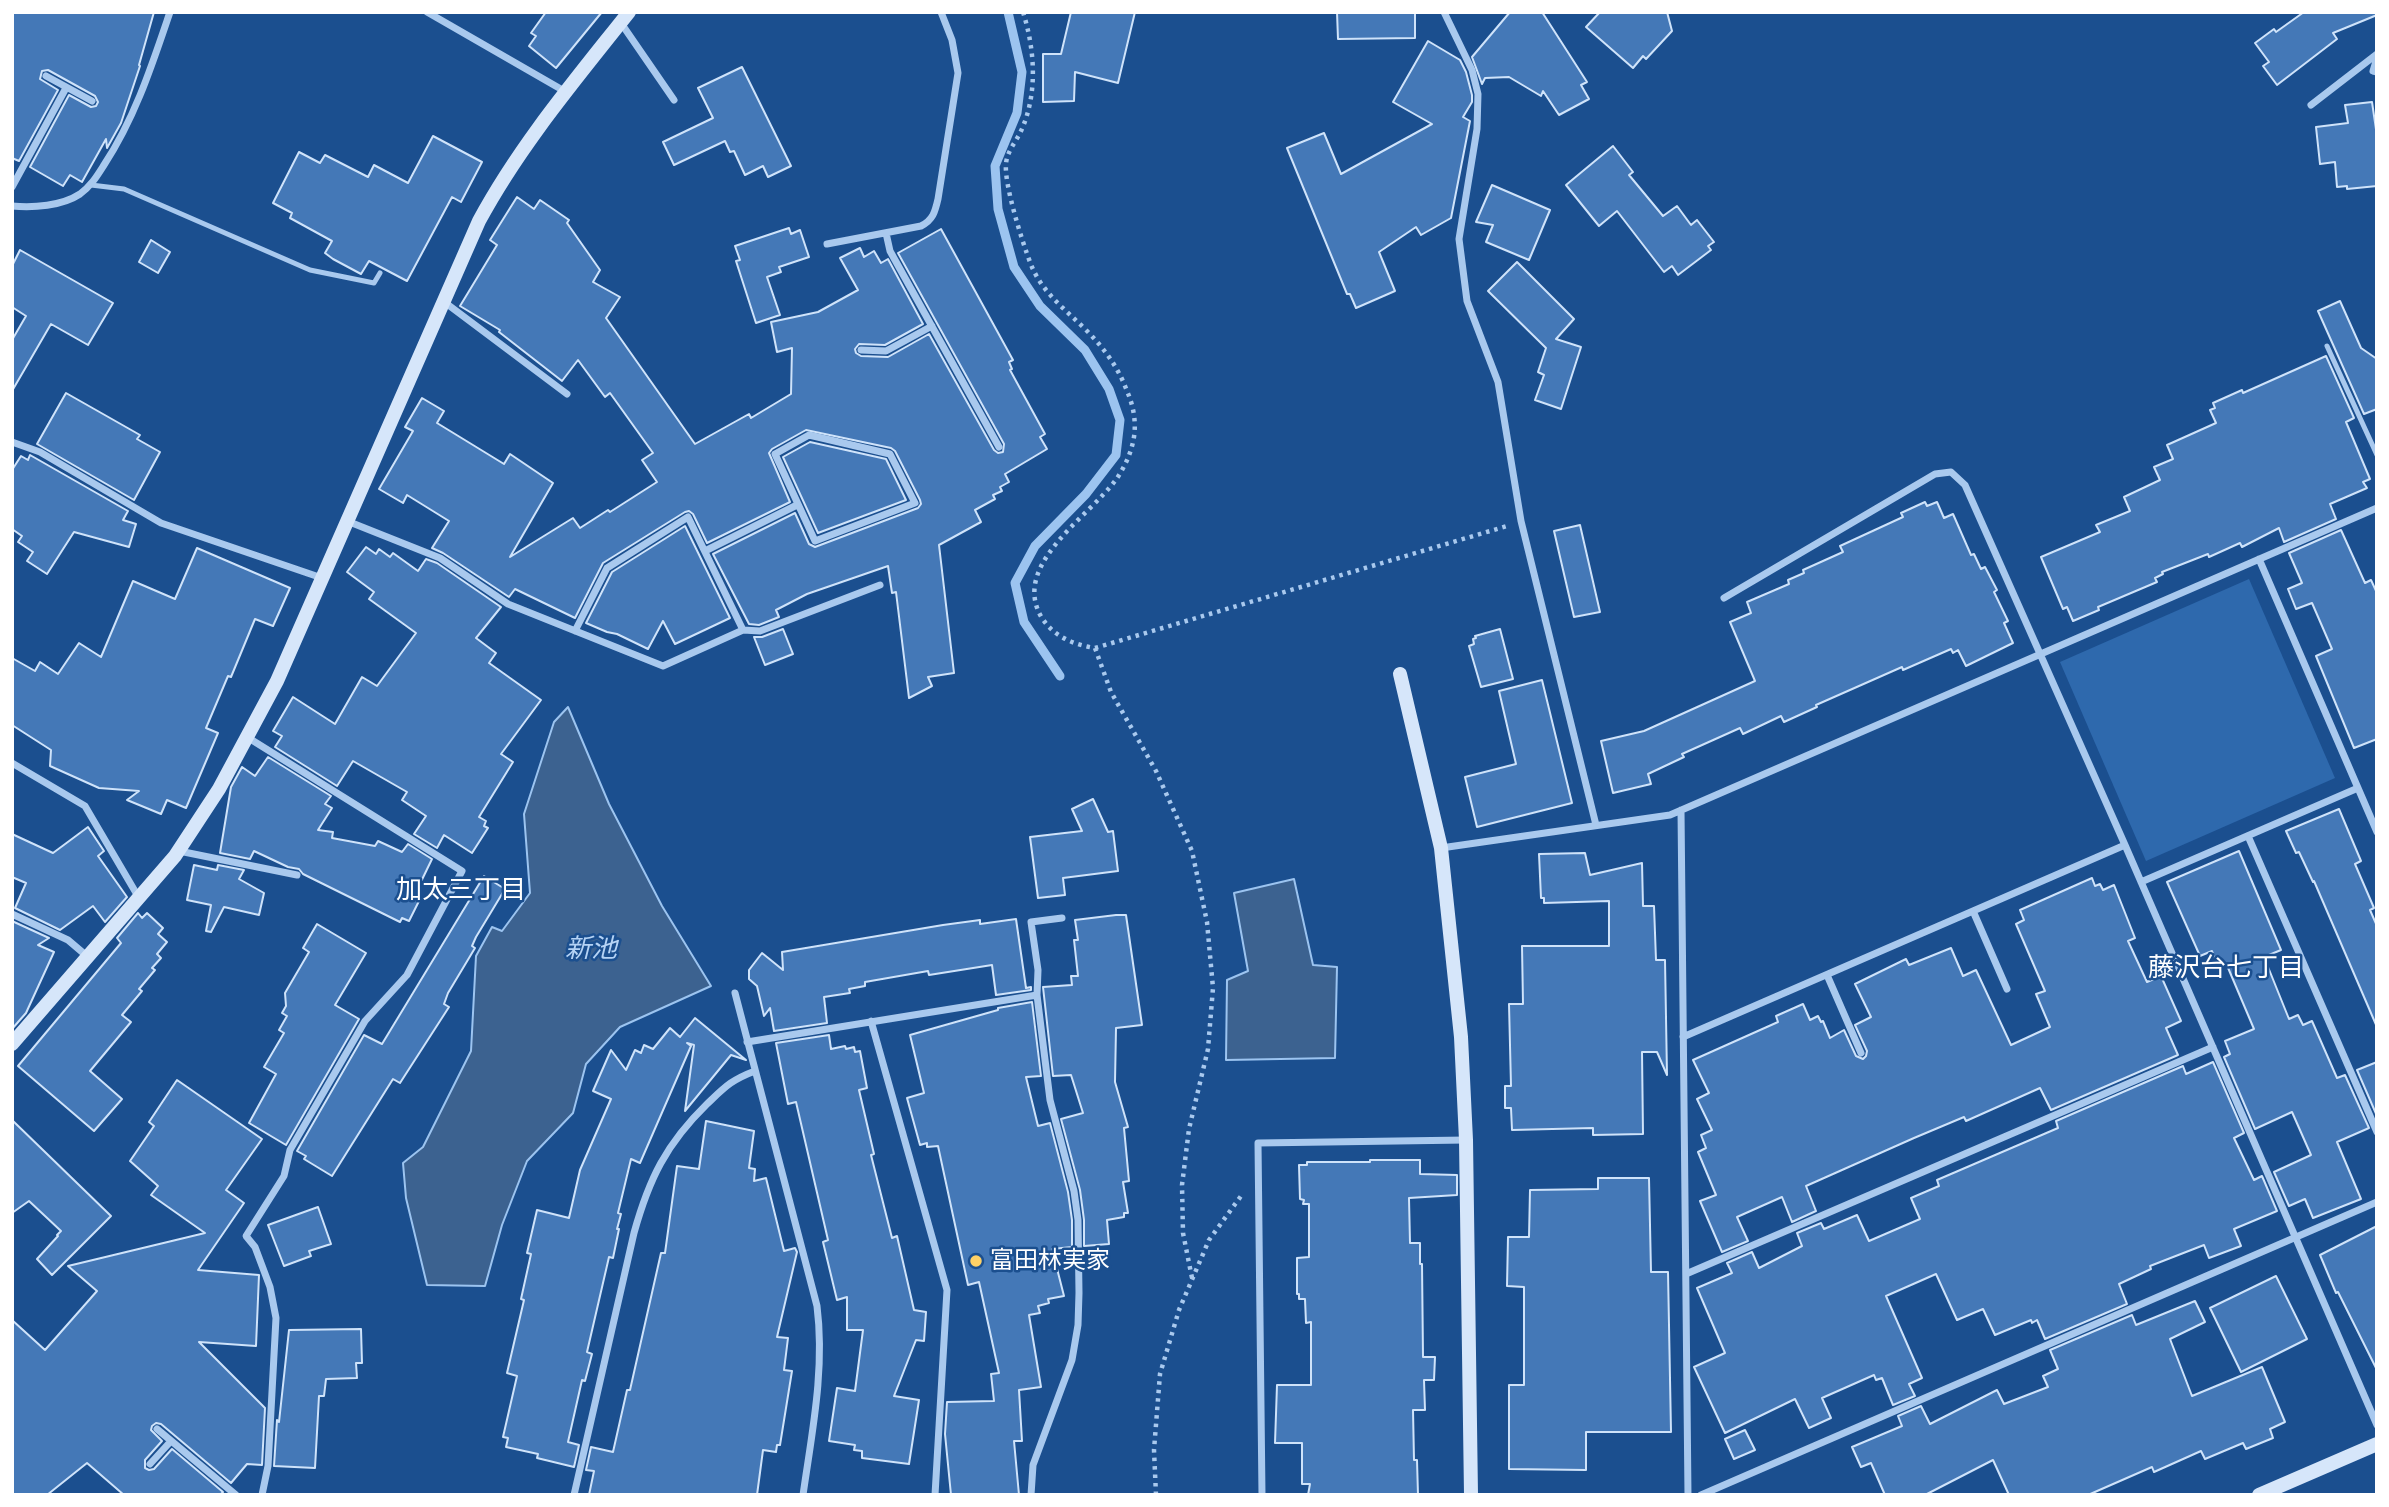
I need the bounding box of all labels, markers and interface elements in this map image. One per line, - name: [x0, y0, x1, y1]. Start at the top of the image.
- district label: 加太三丁目: [396, 874, 526, 906]
- water label: 新池: [565, 933, 617, 965]
- district label: 藤沢台七丁目: [2148, 952, 2304, 984]
- place label: 富田林実家: [990, 1247, 1110, 1275]
- marker: 富田林実家: [968, 1253, 984, 1269]

